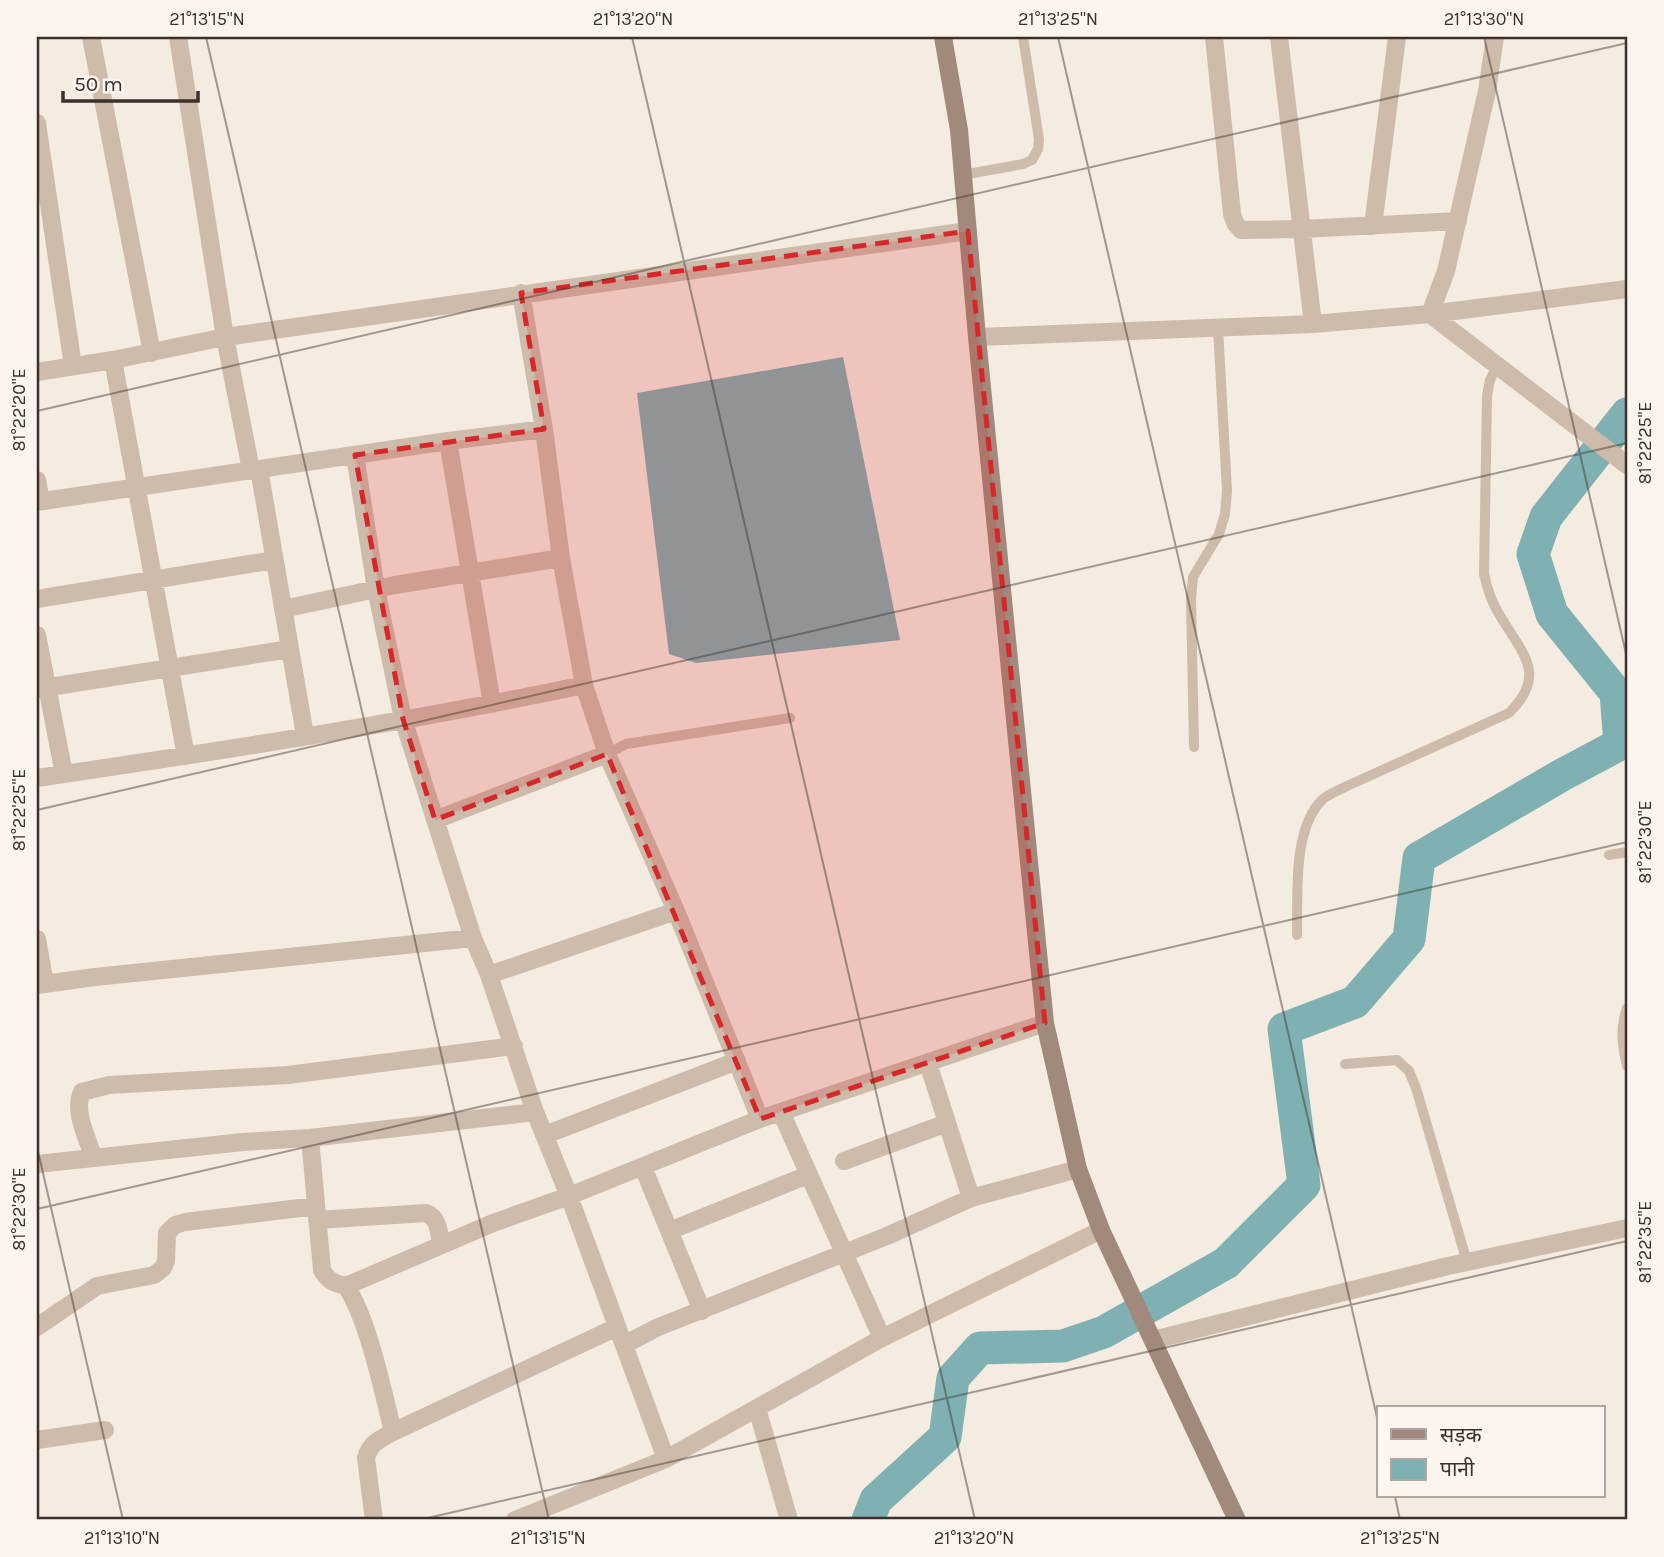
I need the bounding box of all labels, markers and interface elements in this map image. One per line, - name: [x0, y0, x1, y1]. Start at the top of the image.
- text: 21°13'15"N: [169, 8, 245, 30]
- text: 21°13'20"N: [593, 8, 673, 30]
- text: 21°13'25"N: [1018, 8, 1098, 30]
- text: 21°13'30"N: [1444, 8, 1524, 30]
- scale bar: [63, 60, 198, 104]
- text: 50 m: [74, 72, 123, 96]
- text: 81°22'20"E: [8, 368, 30, 452]
- text: 81°22'25"E: [1634, 402, 1656, 484]
- text: 81°22'25"E: [8, 769, 30, 851]
- text: 81°22'30"E: [1634, 800, 1656, 884]
- text: 81°22'30"E: [8, 1167, 30, 1251]
- text: 81°22'35"E: [1634, 1201, 1656, 1283]
- legend: [1377, 1406, 1604, 1498]
- text: सड़क: [1440, 1423, 1482, 1447]
- text: पानी: [1440, 1457, 1475, 1481]
- text: 21°13'10"N: [84, 1527, 160, 1549]
- text: 21°13'15"N: [510, 1527, 586, 1549]
- text: 21°13'20"N: [934, 1527, 1014, 1549]
- text: 21°13'25"N: [1360, 1527, 1440, 1549]

